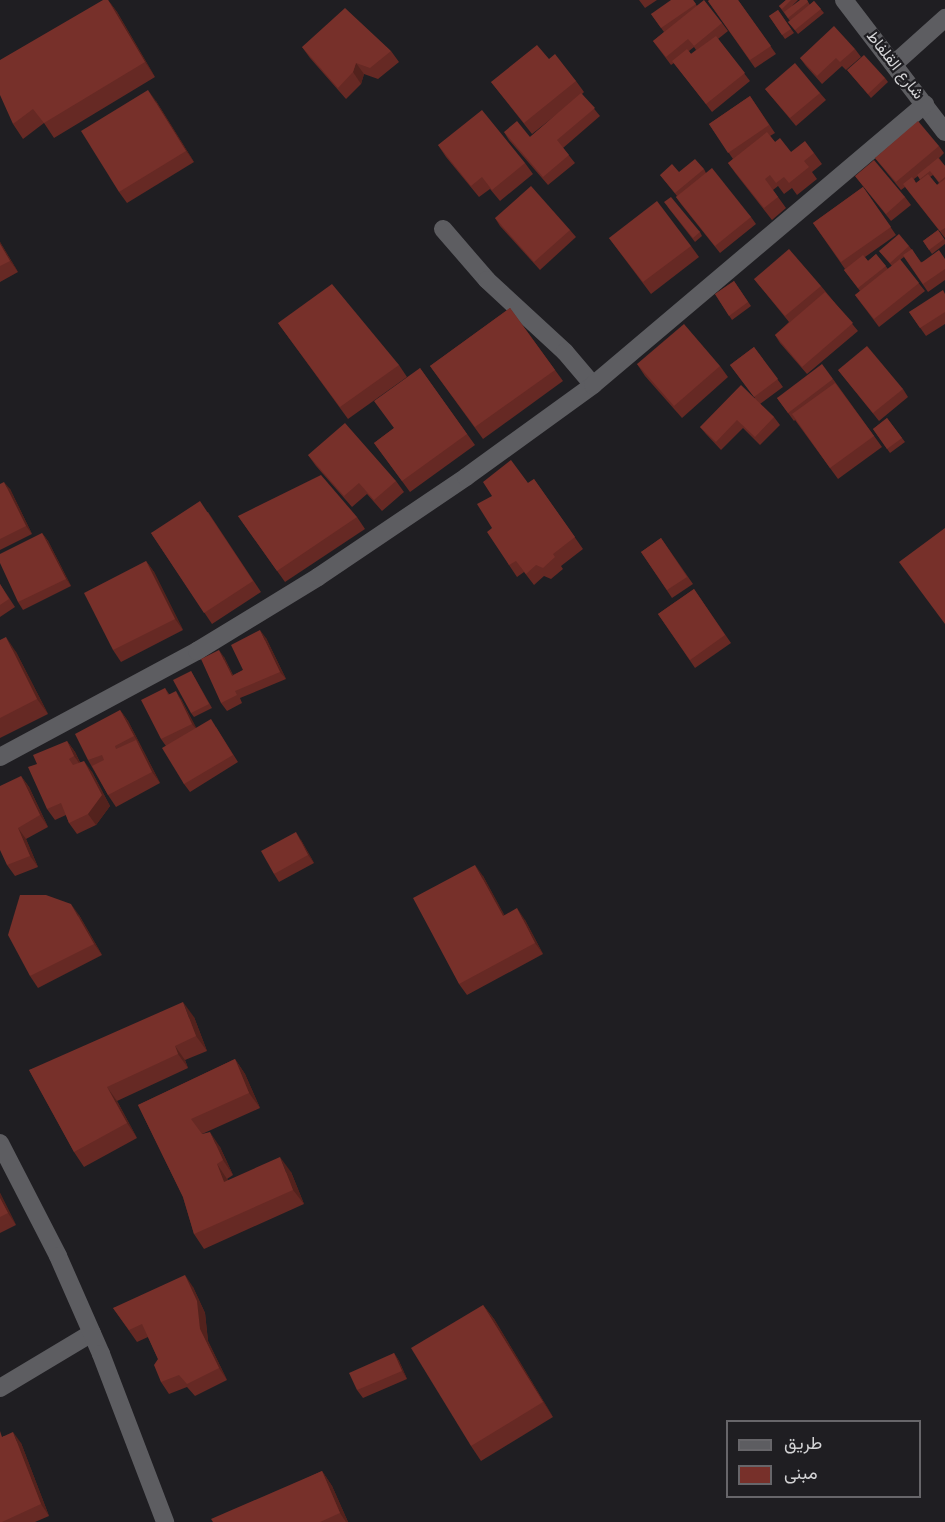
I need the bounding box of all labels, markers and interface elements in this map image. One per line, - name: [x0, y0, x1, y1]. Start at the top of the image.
- street label: شارع القلفاط: [862, 27, 928, 103]
- legend: [726, 1420, 921, 1498]
- text: طريق: [784, 1433, 822, 1453]
- text: مبنى: [784, 1463, 818, 1483]

